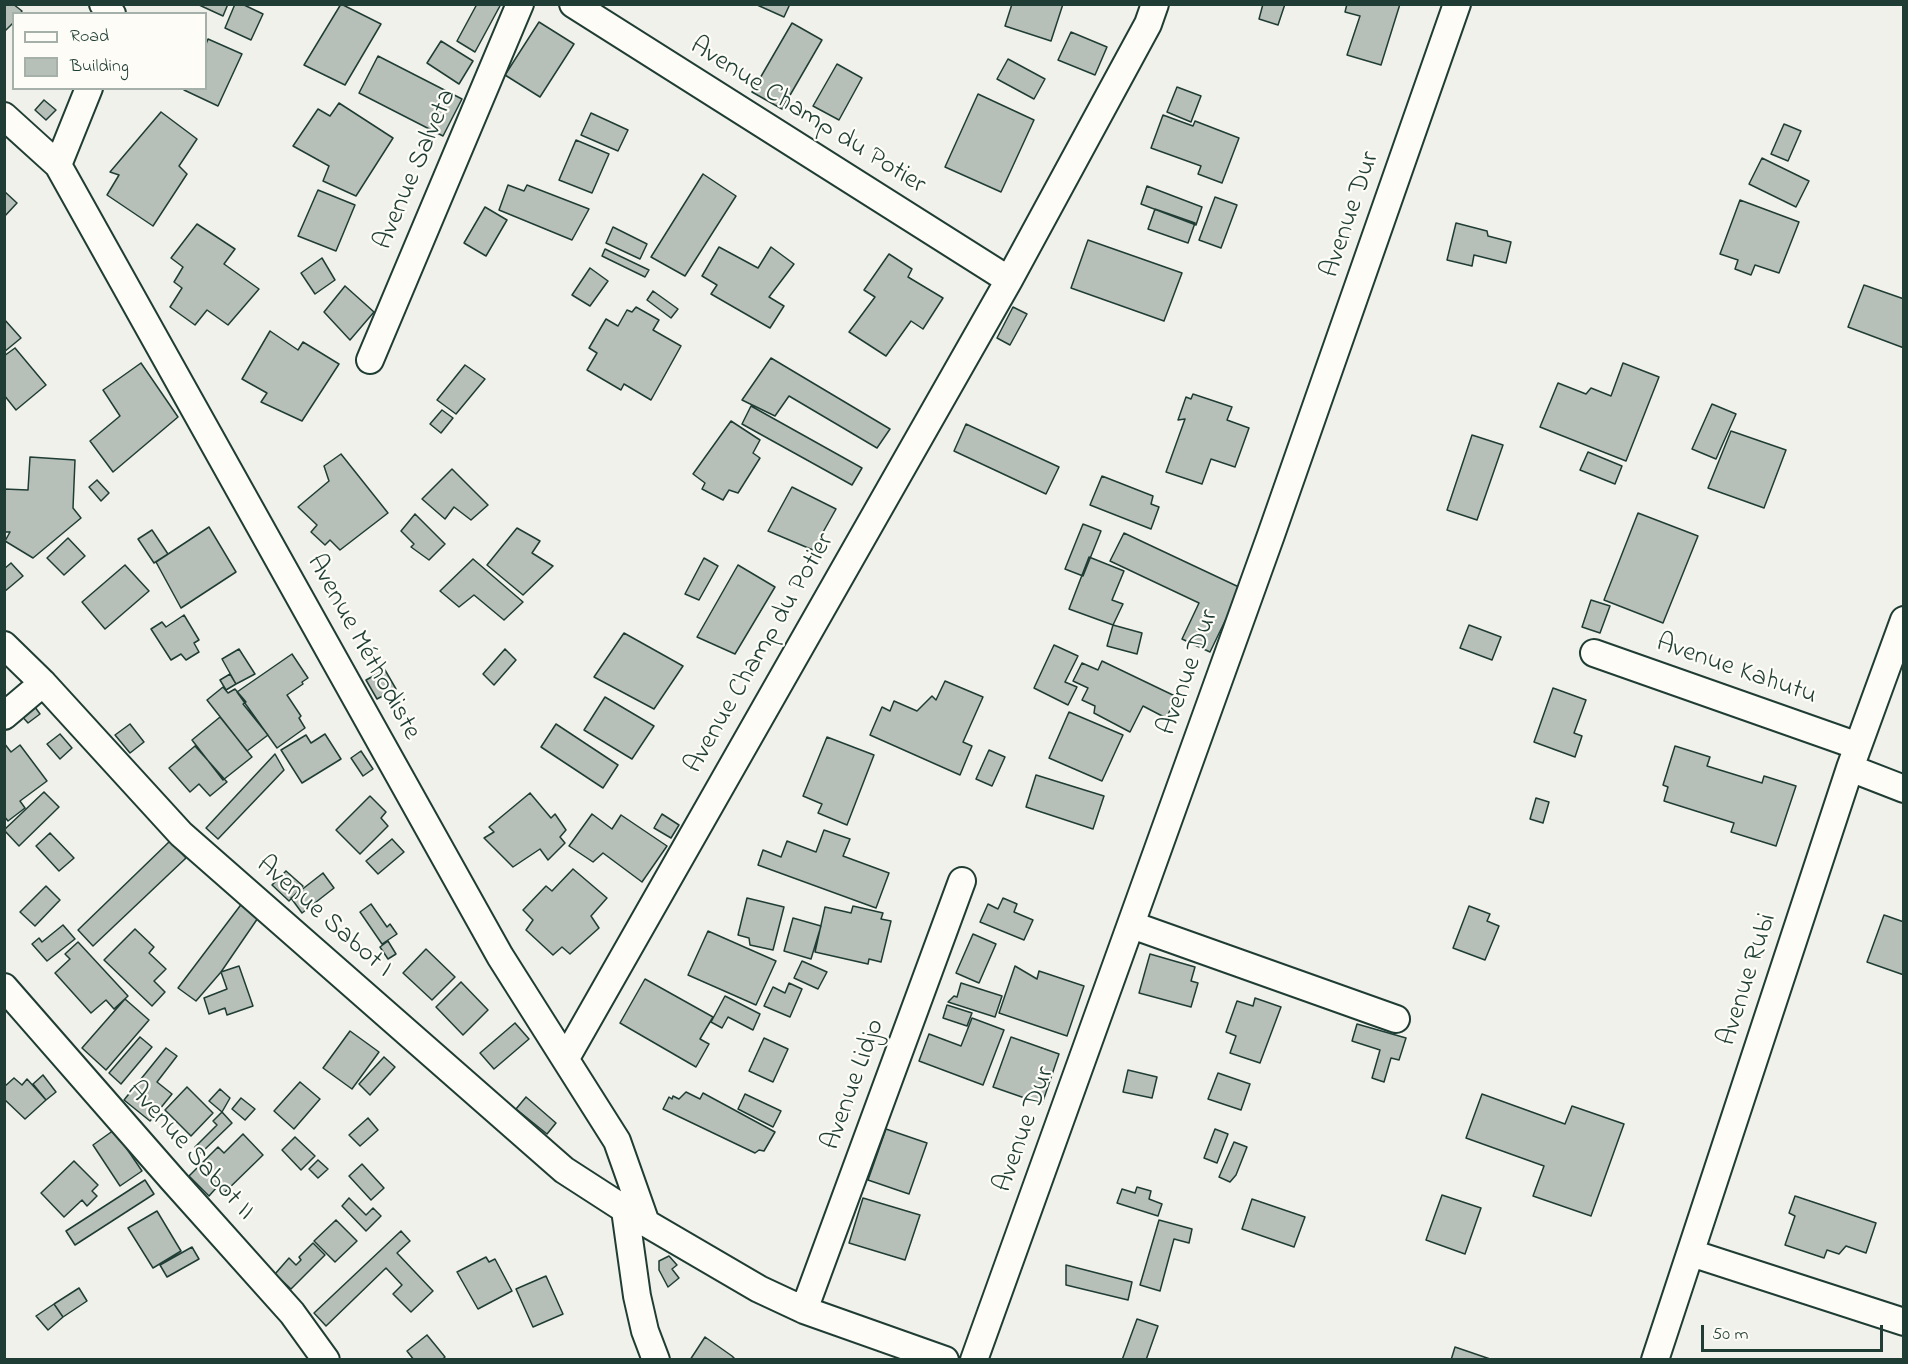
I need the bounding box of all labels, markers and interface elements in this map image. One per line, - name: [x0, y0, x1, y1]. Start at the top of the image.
- legend: [12, 12, 207, 90]
- text: Road: [70, 24, 109, 50]
- street label: Avenue Champ du Potier: [683, 31, 931, 203]
- text: Building: [70, 54, 129, 80]
- street label: Avenue Salveta: [369, 85, 465, 255]
- street label: Avenue Dur: [1315, 148, 1389, 282]
- street label: Avenue Champ du Potier: [679, 528, 843, 780]
- street label: Avenue Méthodiste: [298, 550, 426, 746]
- street label: Avenue Dur: [1152, 606, 1228, 740]
- street label: Avenue Kahutu: [1651, 628, 1821, 714]
- street label: Avenue Sabot I: [248, 850, 398, 986]
- street label: Avenue Rubi: [1712, 910, 1786, 1050]
- street label: Avenue Lidjo: [816, 1015, 894, 1155]
- street label: Avenue Dur: [988, 1063, 1064, 1197]
- street label: Avenue Sabot II: [118, 1076, 260, 1228]
- scale bar: [1704, 1313, 1886, 1351]
- text: 50 m: [1712, 1322, 1749, 1348]

